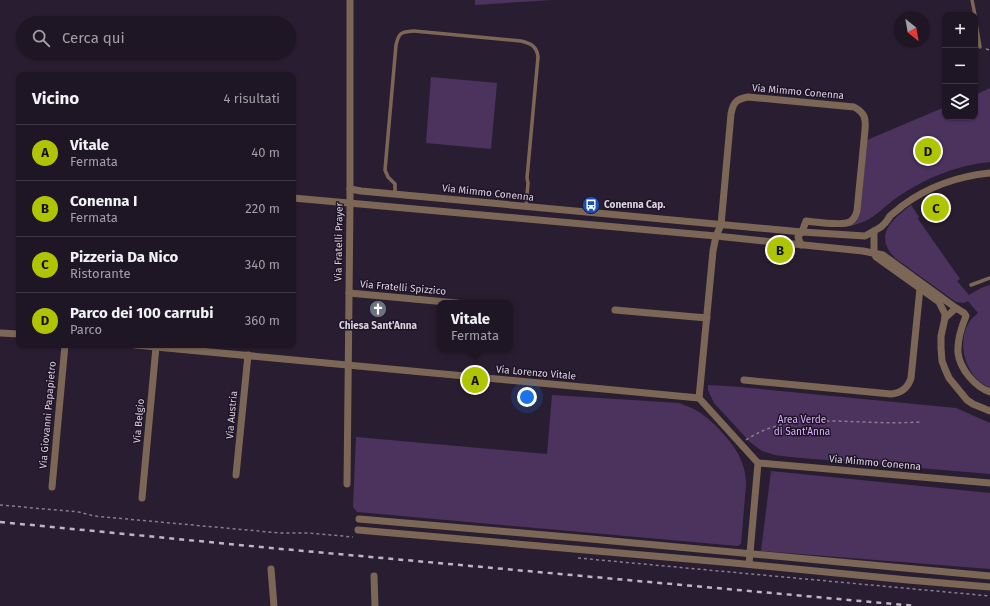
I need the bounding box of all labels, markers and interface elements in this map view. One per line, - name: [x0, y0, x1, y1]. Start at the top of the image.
- north arrow: [894, 12, 930, 48]
- map controls: [942, 12, 978, 120]
- button: +: [942, 12, 978, 48]
- search box: [16, 16, 296, 60]
- icon: search: [30, 27, 52, 49]
- text: Cerca qui: [62, 29, 125, 47]
- button: −: [942, 48, 978, 84]
- street label: Via Mimmo Conenna: [751, 82, 845, 102]
- button: layers: [942, 84, 978, 120]
- text: Vicino: [32, 88, 79, 109]
- text: 4 risultati: [223, 91, 280, 106]
- text: Vitale: [70, 136, 109, 154]
- pin: D: [915, 136, 941, 166]
- text: A: [41, 145, 49, 160]
- text: 40 m: [251, 145, 280, 160]
- text: Fermata: [70, 154, 118, 169]
- street label: Via Mimmo Conenna: [441, 182, 535, 204]
- text: Conenna I: [70, 192, 138, 210]
- pin: C: [923, 193, 949, 223]
- bus stop icon: Conenna Cap.: [581, 195, 601, 215]
- place label: Conenna Cap.: [604, 199, 666, 211]
- text: B: [41, 201, 49, 216]
- text: 220 m: [245, 201, 280, 216]
- street label: Via Fratelli Prayer: [332, 202, 346, 282]
- text: Fermata: [70, 210, 118, 225]
- pin: B: [767, 235, 793, 265]
- text: Pizzeria Da Nico: [70, 248, 178, 266]
- text: C: [41, 257, 49, 272]
- text: 340 m: [245, 257, 280, 272]
- text: Ristorante: [70, 266, 131, 281]
- street label: Via Fratelli Spizzico: [359, 278, 447, 298]
- church icon: Chiesa Sant'Anna: [368, 299, 388, 319]
- popup: [437, 300, 513, 352]
- text: Parco dei 100 carrubi: [70, 304, 213, 322]
- text: Vitale: [451, 310, 490, 328]
- text: D: [41, 313, 49, 328]
- text: 360 m: [245, 313, 280, 328]
- place label: Chiesa Sant'Anna: [339, 320, 418, 332]
- text: Parco: [70, 322, 102, 337]
- text: Fermata: [451, 328, 499, 343]
- street label: Via Giovanni Papapietro: [37, 361, 59, 469]
- street label: Via Lorenzo Vitale: [495, 364, 577, 382]
- pin: A: [462, 365, 488, 395]
- your location: [517, 387, 537, 407]
- street label: Via Austria: [224, 390, 240, 440]
- street label: Via Belgio: [131, 398, 147, 444]
- park label: Area Verde di Sant'Anna: [774, 414, 830, 438]
- street label: Via Mimmo Conenna: [828, 453, 922, 473]

